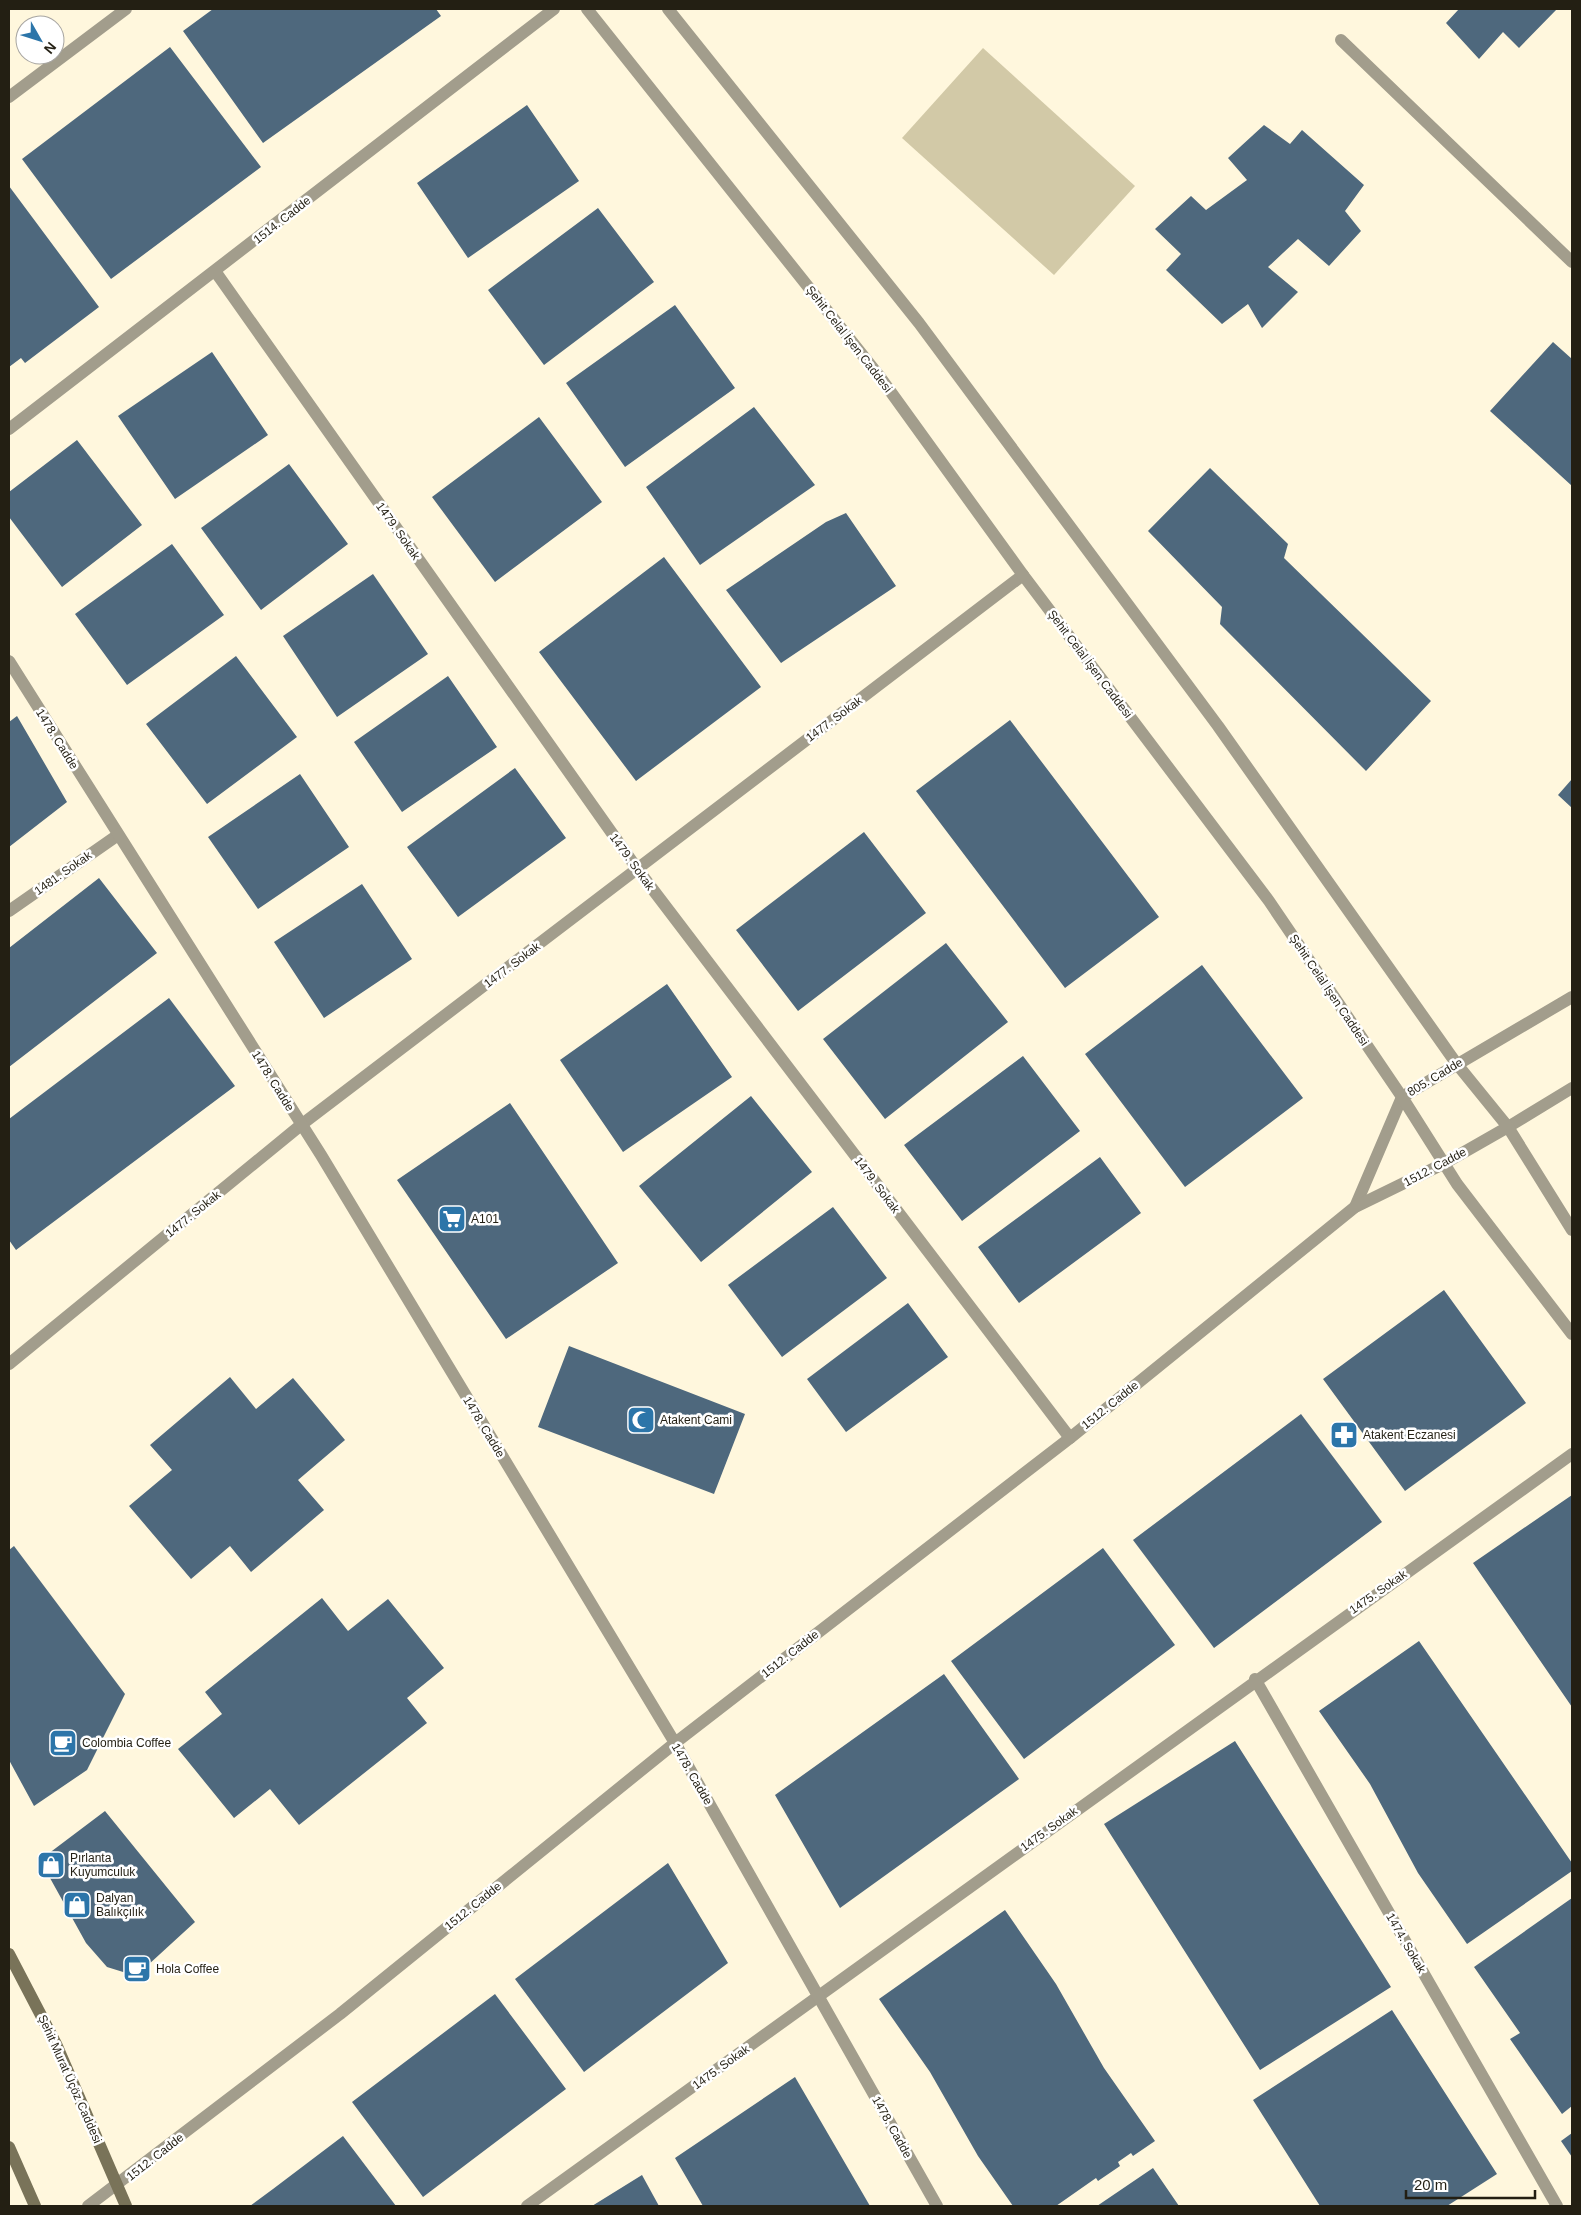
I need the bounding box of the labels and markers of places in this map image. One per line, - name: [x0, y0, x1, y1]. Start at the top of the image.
- supermarket icon: A101: [437, 1204, 467, 1234]
- place label: A101: [471, 1212, 499, 1226]
- mosque icon: Atakent Cami: [626, 1405, 656, 1435]
- place label: Atakent Cami: [660, 1413, 732, 1427]
- pharmacy icon: Atakent Eczanesi: [1329, 1420, 1359, 1450]
- place label: Atakent Eczanesi: [1363, 1428, 1456, 1442]
- cafe icon: Colombia Coffee: [48, 1728, 78, 1758]
- place label: Colombia Coffee: [82, 1736, 171, 1750]
- shop icon: Pırlanta Kuyumculuk: [36, 1850, 66, 1880]
- place label: Pırlanta Kuyumculuk: [70, 1851, 136, 1879]
- shop icon: Dalyan Balıkçılık: [62, 1890, 92, 1920]
- place label: Dalyan Balıkçılık: [96, 1891, 145, 1919]
- cafe icon: Hola Coffee: [122, 1954, 152, 1984]
- place label: Hola Coffee: [156, 1962, 219, 1976]

